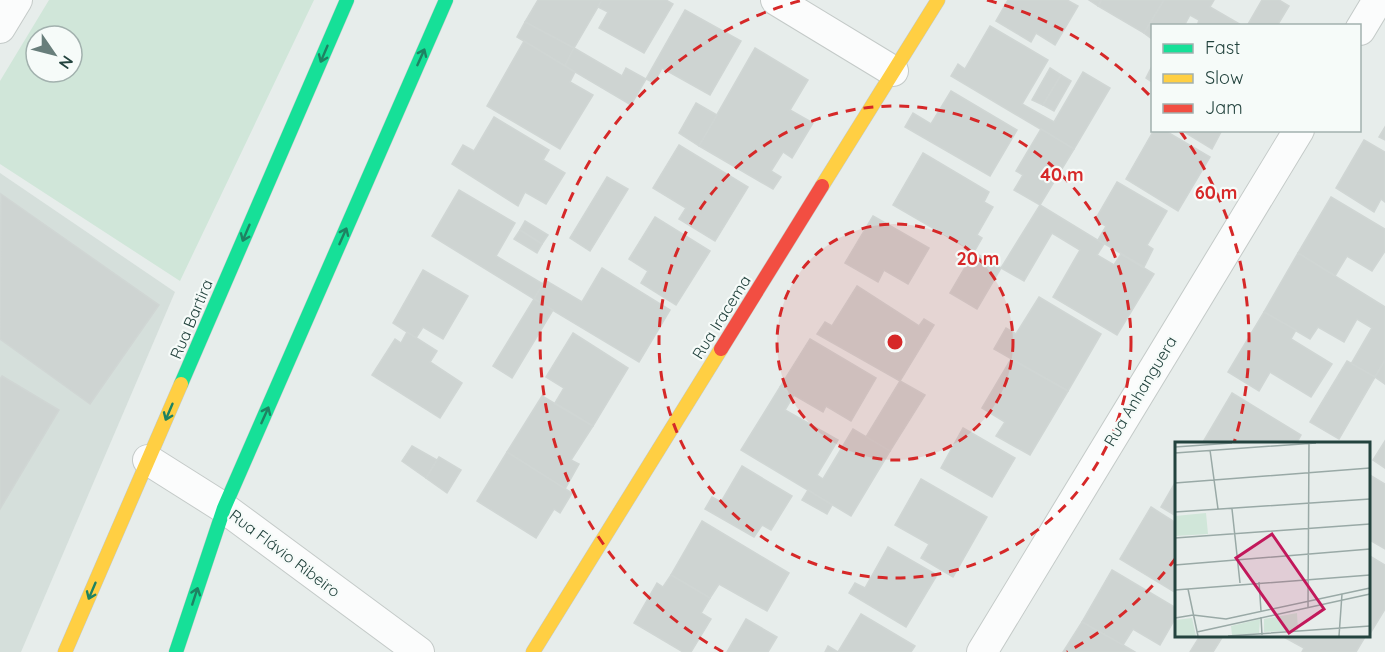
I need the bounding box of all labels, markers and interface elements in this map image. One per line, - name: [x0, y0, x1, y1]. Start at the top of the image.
- north arrow: [24, 24, 84, 84]
- legend: [1151, 24, 1361, 132]
- text: Fast: [1205, 36, 1240, 59]
- one-way arrow: [318, 44, 329, 62]
- one-way arrow: [416, 49, 427, 67]
- text: N: [55, 52, 78, 73]
- text: Slow: [1205, 66, 1243, 89]
- text: Jam: [1205, 96, 1243, 119]
- text: 40 m: [1040, 163, 1084, 186]
- text: 60 m: [1195, 181, 1237, 204]
- one-way arrow: [240, 223, 252, 241]
- one-way arrow: [338, 227, 349, 246]
- text: 20 m: [957, 247, 999, 270]
- street label: Rua Iracema: [687, 271, 755, 363]
- street label: Rua Bartira: [165, 276, 217, 362]
- centre of rings: [885, 332, 905, 352]
- street label: Rua Anhanguera: [1099, 332, 1181, 450]
- one-way arrow: [163, 402, 174, 420]
- one-way arrow: [260, 406, 271, 424]
- inset map: [1175, 442, 1370, 637]
- street label: Rua Flávio Ribeiro: [226, 505, 344, 601]
- one-way arrow: [86, 581, 97, 599]
- one-way arrow: [190, 587, 201, 606]

